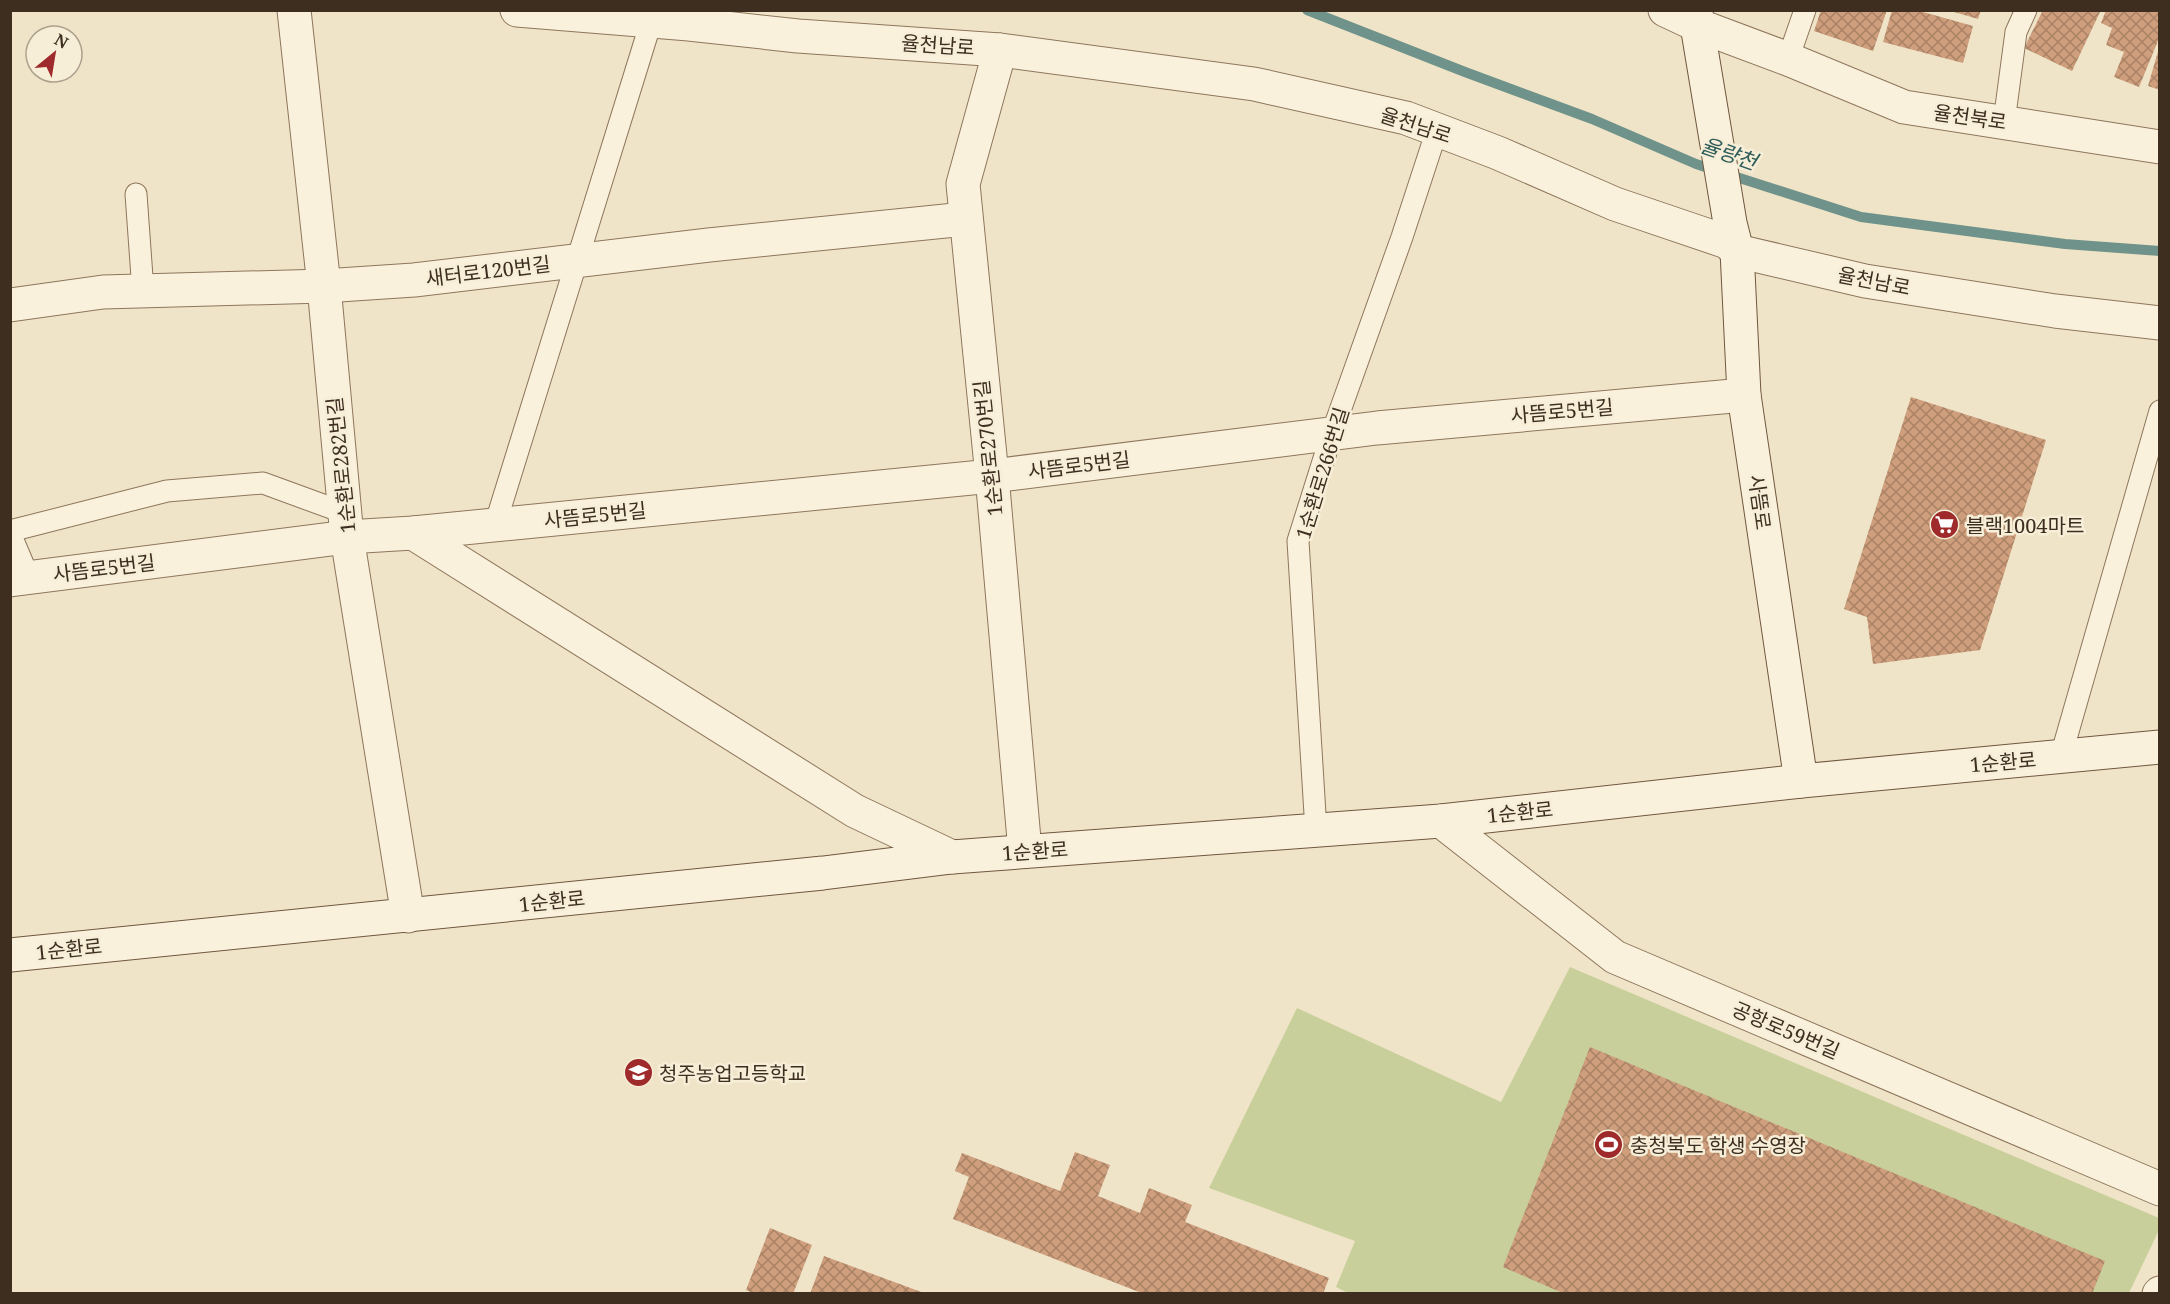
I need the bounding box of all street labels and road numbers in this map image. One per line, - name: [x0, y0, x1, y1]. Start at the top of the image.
- street label: 율천남로: [900, 29, 976, 61]
- street label: 율천북로: [1932, 99, 2008, 135]
- street label: 율천남로: [1377, 101, 1455, 149]
- street label: 새터로120번길: [424, 250, 552, 292]
- street label: 율천남로: [1835, 261, 1913, 301]
- street label: 1순환로270번길: [967, 379, 1009, 517]
- street label: 사뜸로5번길: [1509, 393, 1615, 429]
- street label: 1순환로282번길: [320, 396, 362, 534]
- street label: 1순환로266번길: [1289, 404, 1355, 542]
- street label: 사뜸로5번길: [1026, 445, 1132, 485]
- street label: 사뜸로: [1743, 473, 1777, 531]
- street label: 사뜸로5번길: [542, 496, 648, 534]
- street label: 사뜸로5번길: [51, 548, 157, 588]
- street label: 1순환로: [1969, 746, 2037, 778]
- street label: 1순환로: [1486, 795, 1554, 829]
- street label: 1순환로: [1001, 835, 1069, 867]
- street label: 1순환로: [518, 884, 586, 918]
- street label: 1순환로: [35, 932, 103, 966]
- street label: 공항로59번길: [1728, 995, 1844, 1065]

